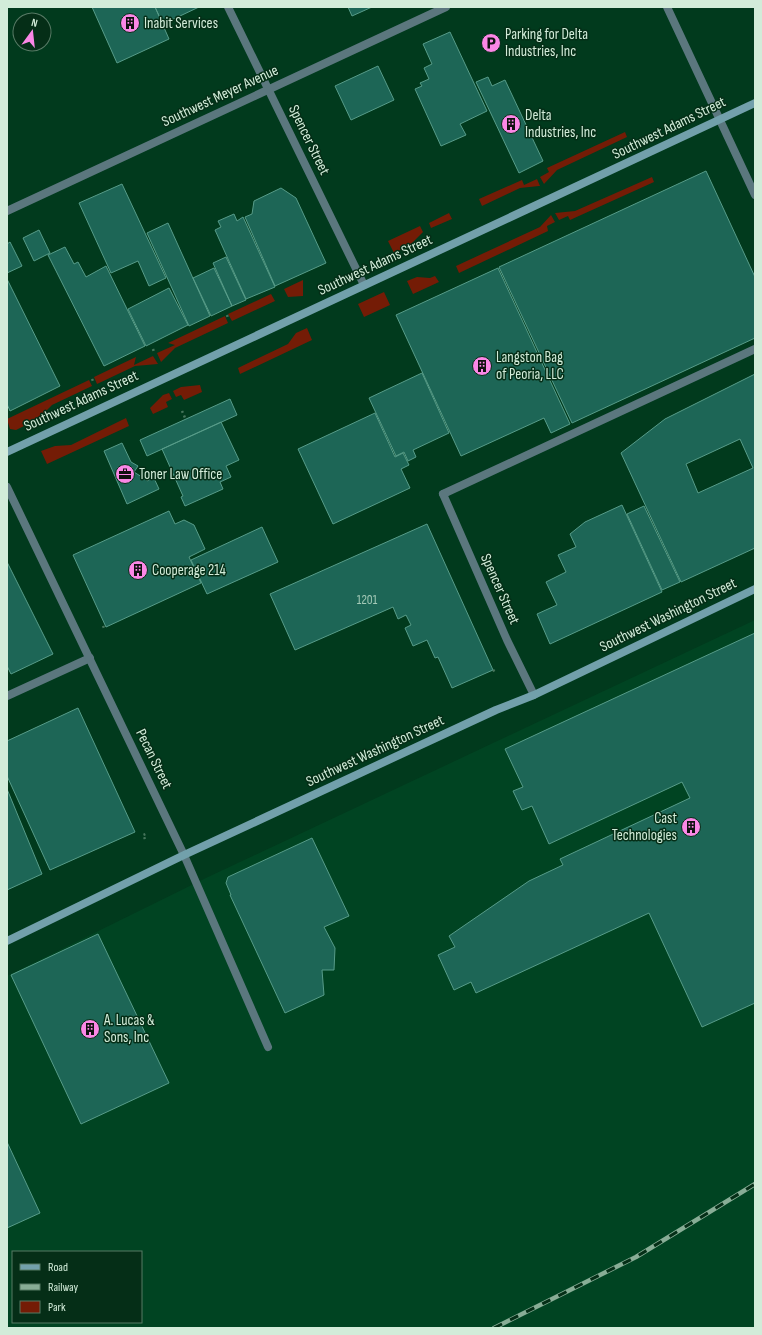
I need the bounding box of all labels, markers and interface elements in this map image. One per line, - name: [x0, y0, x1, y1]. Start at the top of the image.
- north arrow: [12, 12, 52, 52]
- building icon: Inabit Services: [119, 12, 141, 34]
- place label: Inabit Services: [144, 14, 218, 33]
- text: N: [30, 16, 39, 30]
- place label: Parking for Delta Industries, Inc: [505, 25, 588, 61]
- parking icon: Parking for Delta Industries, Inc: [480, 32, 502, 54]
- street label: Southwest Meyer Avenue: [159, 61, 281, 131]
- street label: Southwest Adams Street: [609, 92, 729, 164]
- street label: Spencer Street: [284, 102, 334, 178]
- place label: Delta Industries, Inc: [525, 106, 596, 142]
- building icon: Delta Industries, Inc: [500, 113, 522, 135]
- street label: Southwest Adams Street: [315, 230, 436, 300]
- place label: Langston Bag of Peoria, LLC: [496, 348, 564, 384]
- building icon: Langston Bag of Peoria, LLC: [471, 355, 493, 377]
- street label: Southwest Adams Street: [21, 366, 142, 436]
- office icon: Toner Law Office: [114, 463, 136, 485]
- place label: Toner Law Office: [139, 465, 222, 484]
- street label: Spencer Street: [476, 551, 524, 628]
- building icon: Cooperage 214: [127, 559, 149, 581]
- place label: Cooperage 214: [152, 561, 226, 580]
- street label: Southwest Washington Street: [596, 573, 740, 656]
- house number: 1201: [357, 592, 378, 608]
- street label: Southwest Washington Street: [303, 711, 447, 791]
- street label: Pecan Street: [131, 726, 177, 792]
- place label: Cast Technologies: [612, 809, 677, 845]
- building icon: Cast Technologies: [680, 816, 702, 838]
- place label: A. Lucas & Sons, Inc: [103, 1011, 155, 1047]
- building icon: A. Lucas & Sons, Inc: [79, 1018, 101, 1040]
- legend: [12, 1251, 142, 1323]
- text: Road: [48, 1260, 68, 1275]
- text: Railway: [48, 1280, 79, 1295]
- text: Park: [48, 1300, 66, 1315]

